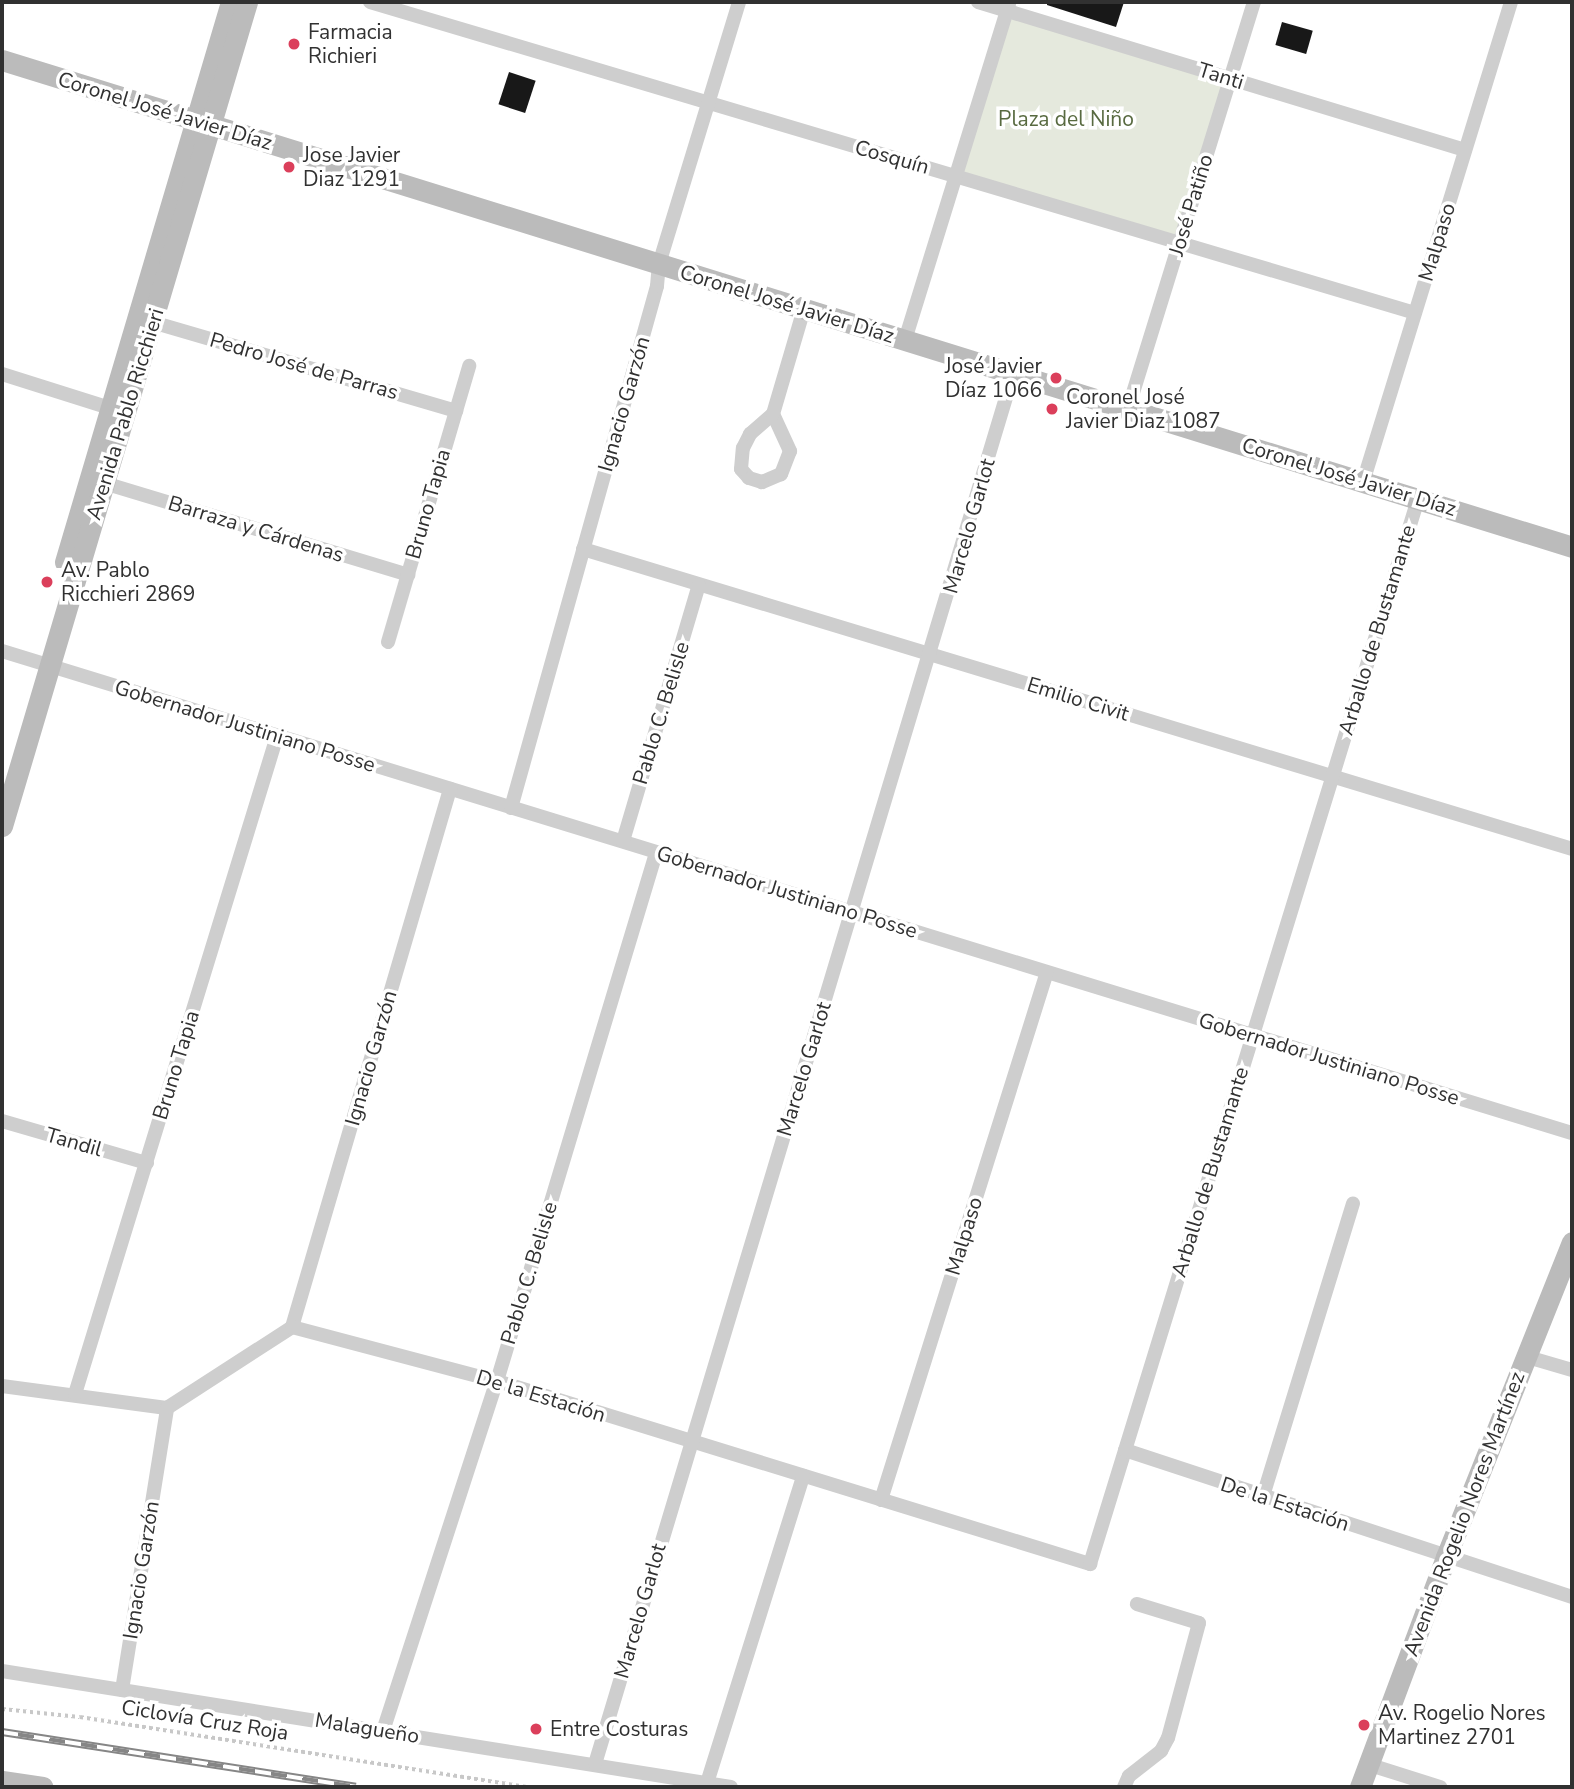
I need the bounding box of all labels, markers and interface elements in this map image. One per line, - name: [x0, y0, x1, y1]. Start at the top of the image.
- place label: Farmacia Richieri: [308, 19, 393, 69]
- marker: Farmacia Richieri: [286, 36, 302, 52]
- street label: Tanti: [1195, 57, 1247, 95]
- street label: Coronel José Javier Díaz: [55, 66, 275, 156]
- park label: Plaza del Niño: [998, 106, 1134, 132]
- street label: Cosquín: [852, 134, 932, 180]
- place label: Jose Javier Diaz 1291: [303, 142, 400, 192]
- street label: José Patiño: [1164, 151, 1218, 259]
- marker: Jose Javier Diaz 1291: [281, 159, 297, 175]
- street label: Malpaso: [1413, 200, 1461, 284]
- street label: Coronel José Javier Díaz: [677, 259, 897, 349]
- street label: Avenida Pablo Ricchieri: [81, 305, 169, 523]
- street label: Pedro José de Parras: [207, 327, 401, 405]
- street label: Ignacio Garzón: [593, 333, 655, 475]
- place label: José Javier Díaz 1066: [945, 353, 1042, 403]
- marker: José Javier Díaz 1066: [1048, 370, 1064, 386]
- place label: Coronel José Javier Diaz 1087: [1066, 384, 1221, 434]
- marker: Coronel José Javier Diaz 1087: [1044, 401, 1060, 417]
- street label: Coronel José Javier Díaz: [1239, 432, 1459, 522]
- street label: Bruno Tapia: [400, 446, 456, 562]
- street label: Marcelo Garlot: [938, 456, 1000, 596]
- street label: Barraza y Cárdenas: [165, 490, 347, 568]
- street label: Arballo de Bustamante: [1333, 522, 1421, 738]
- place label: Av. Pablo Ricchieri 2869: [61, 557, 195, 607]
- marker: Av. Pablo Ricchieri 2869: [39, 574, 55, 590]
- street label: Pablo C. Belisle: [627, 639, 695, 787]
- street label: Emilio Civit: [1024, 672, 1132, 726]
- street label: Gobernador Justiniano Posse: [112, 674, 378, 778]
- street label: Gobernador Justiniano Posse: [654, 840, 920, 944]
- street label: Ignacio Garzón: [340, 987, 402, 1129]
- street label: Marcelo Garlot: [772, 999, 836, 1139]
- street label: Bruno Tapia: [147, 1007, 205, 1123]
- street label: Gobernador Justiniano Posse: [1196, 1007, 1462, 1111]
- street label: Arballo de Bustamante: [1166, 1064, 1254, 1280]
- street label: Tandil: [43, 1122, 105, 1162]
- street label: Malpaso: [940, 1194, 988, 1278]
- street label: Pablo C. Belisle: [495, 1199, 563, 1347]
- street label: De la Estación: [473, 1364, 609, 1428]
- street label: Avenida Rogelio Nores Martínez: [1398, 1368, 1530, 1660]
- street label: De la Estación: [1218, 1471, 1352, 1537]
- street label: Ignacio Garzón: [118, 1499, 164, 1641]
- street label: Marcelo Garlot: [609, 1541, 671, 1681]
- street label: Ciclovía Cruz Roja: [120, 1694, 290, 1746]
- place label: Av. Rogelio Nores Martinez 2701: [1378, 1700, 1546, 1750]
- street label: Malagueño: [313, 1707, 421, 1749]
- place label: Entre Costuras: [550, 1716, 688, 1742]
- marker: Av. Rogelio Nores Martinez 2701: [1356, 1717, 1372, 1733]
- marker: Entre Costuras: [528, 1721, 544, 1737]

